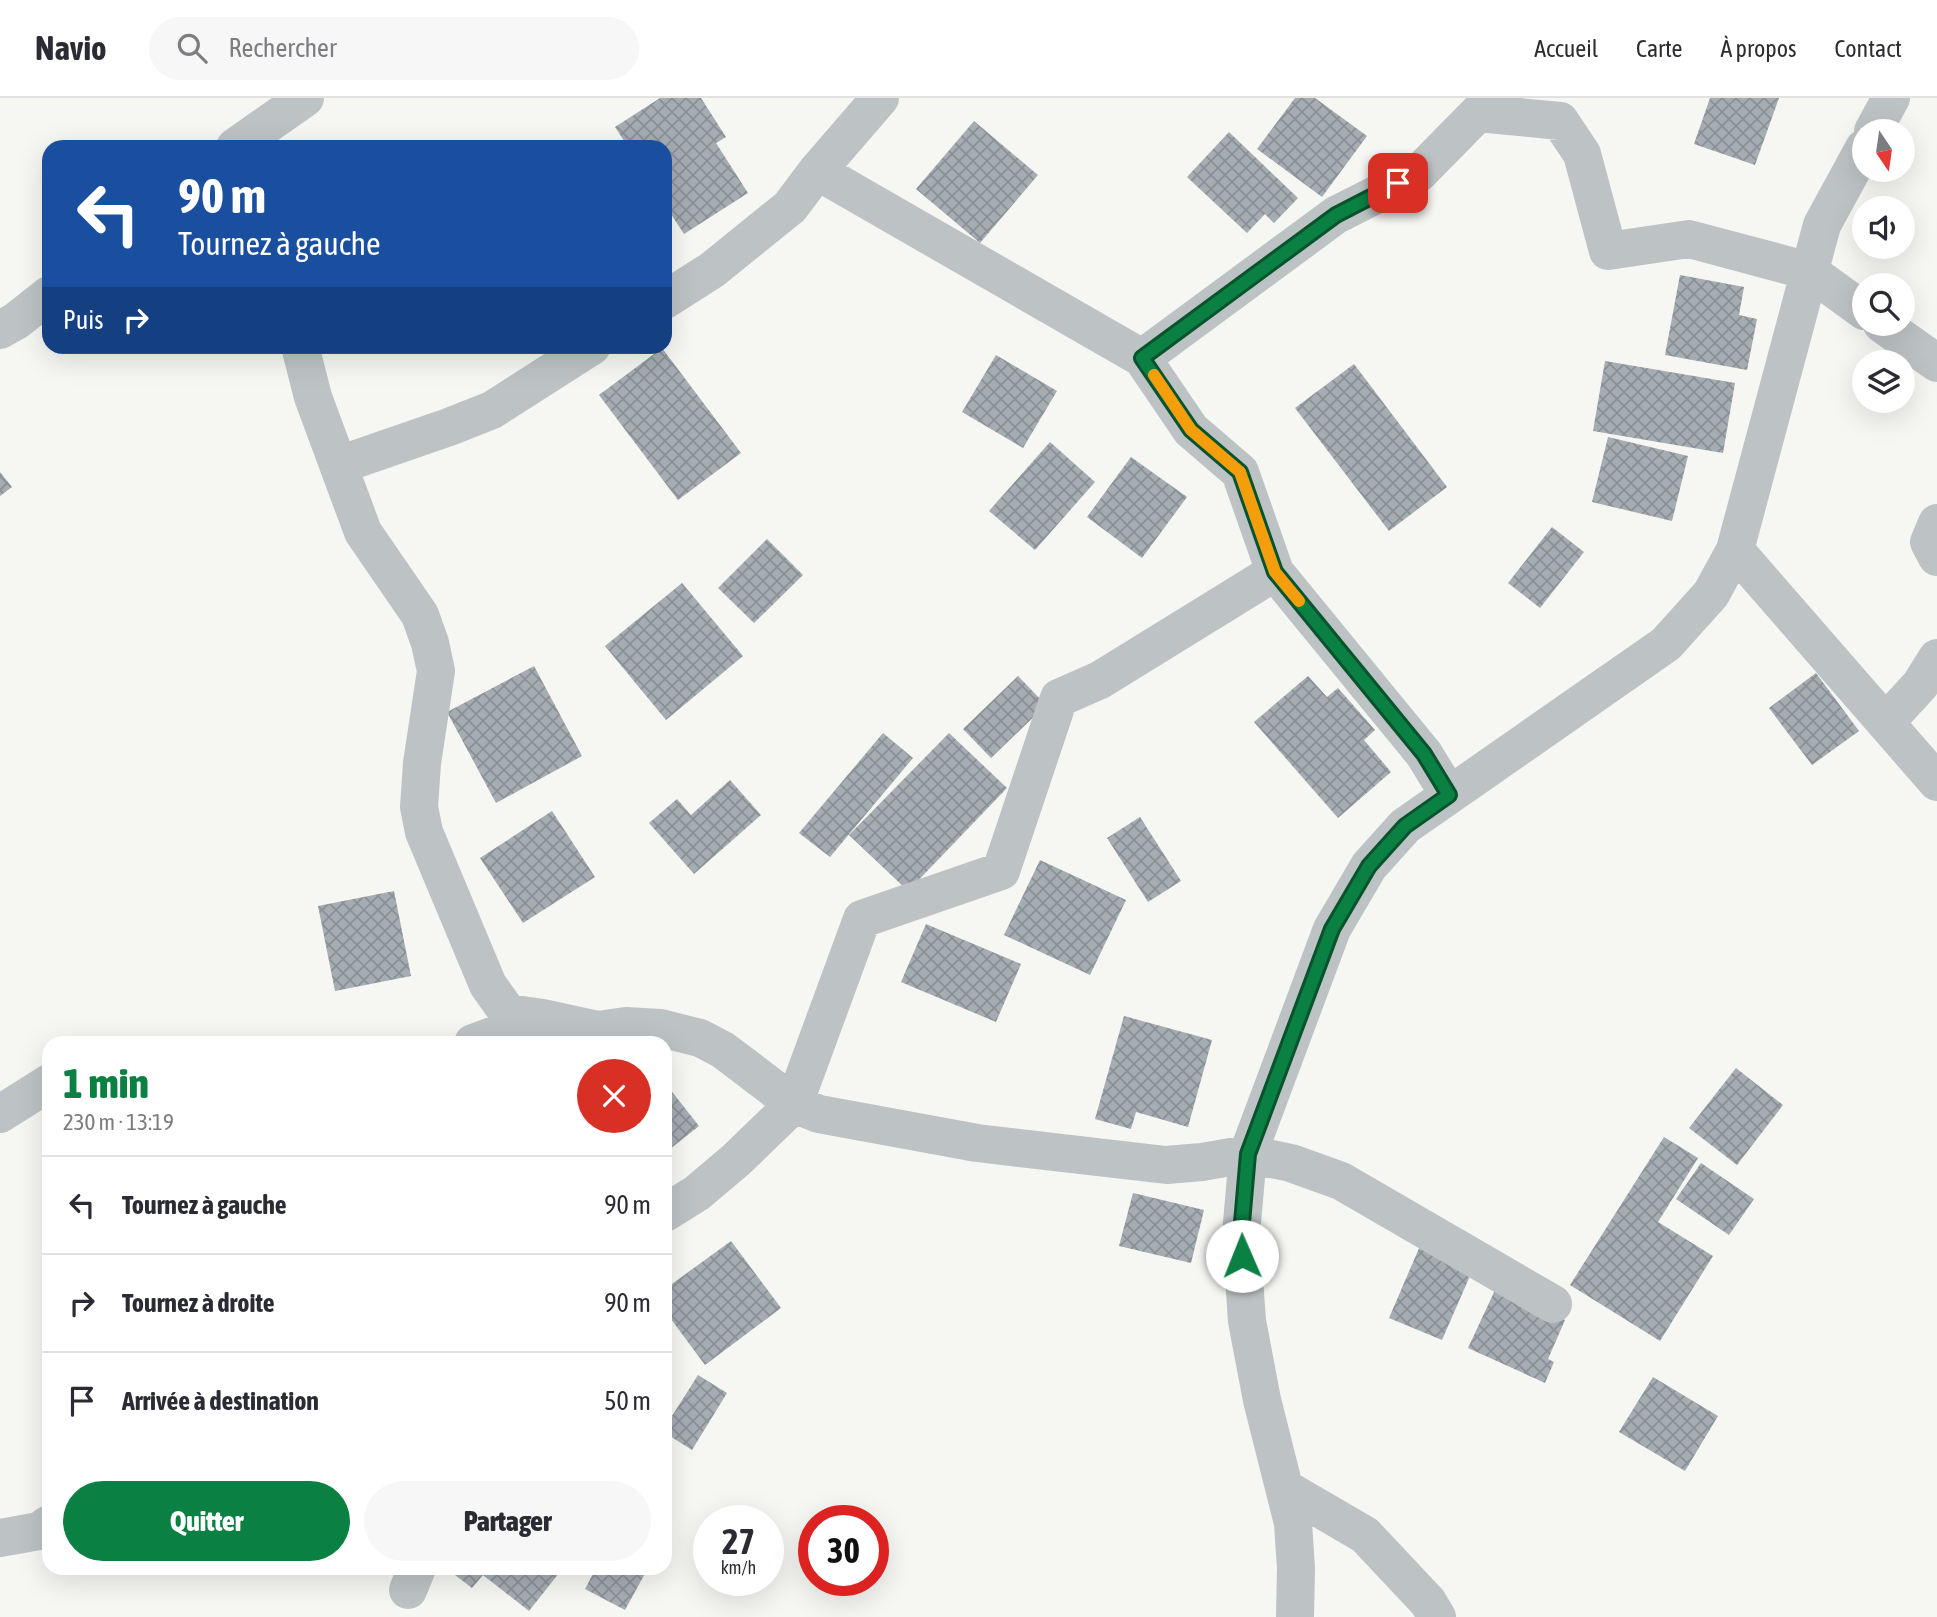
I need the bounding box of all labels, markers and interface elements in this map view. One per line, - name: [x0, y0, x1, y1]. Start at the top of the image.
- search box: [149, 17, 639, 80]
- text: Navio: [35, 29, 107, 67]
- icon: search: [173, 29, 211, 67]
- text: Rechercher: [229, 33, 337, 63]
- text: Accueil: [1534, 35, 1598, 62]
- text: Carte: [1636, 35, 1682, 62]
- text: À propos: [1720, 35, 1796, 62]
- text: Contact: [1834, 35, 1902, 62]
- north arrow: [1852, 119, 1914, 182]
- map controls: [1852, 119, 1915, 413]
- pin: [1368, 153, 1428, 213]
- icon: arrive: [1379, 164, 1417, 202]
- text: 90 m: [178, 167, 266, 223]
- icon: left: [63, 168, 154, 259]
- button: sound: [1852, 196, 1915, 259]
- text: Tournez à gauche: [178, 225, 381, 262]
- button: search: [1852, 273, 1915, 336]
- icon: right: [117, 301, 155, 339]
- text: Puis: [63, 305, 103, 335]
- button: layers: [1852, 350, 1915, 413]
- text: 1 min: [63, 1059, 149, 1107]
- button: close: [577, 1059, 651, 1133]
- text: 230 m · 13:19: [63, 1109, 174, 1135]
- icon: left: [63, 1186, 101, 1224]
- text: Tournez à gauche: [122, 1190, 287, 1220]
- text: 90 m: [604, 1190, 651, 1220]
- position arrow: [1205, 1219, 1279, 1293]
- icon: right: [63, 1284, 101, 1322]
- text: Tournez à droite: [122, 1288, 275, 1318]
- text: 90 m: [604, 1288, 651, 1318]
- icon: arrive: [63, 1382, 101, 1420]
- text: Arrivée à destination: [122, 1386, 319, 1416]
- text: 50 m: [604, 1386, 651, 1416]
- button: Quitter: [63, 1481, 350, 1561]
- button: Partager: [364, 1481, 651, 1561]
- speed limit sign: 30: [798, 1505, 889, 1596]
- text: 27: [722, 1521, 755, 1561]
- text: km/h: [721, 1557, 756, 1578]

